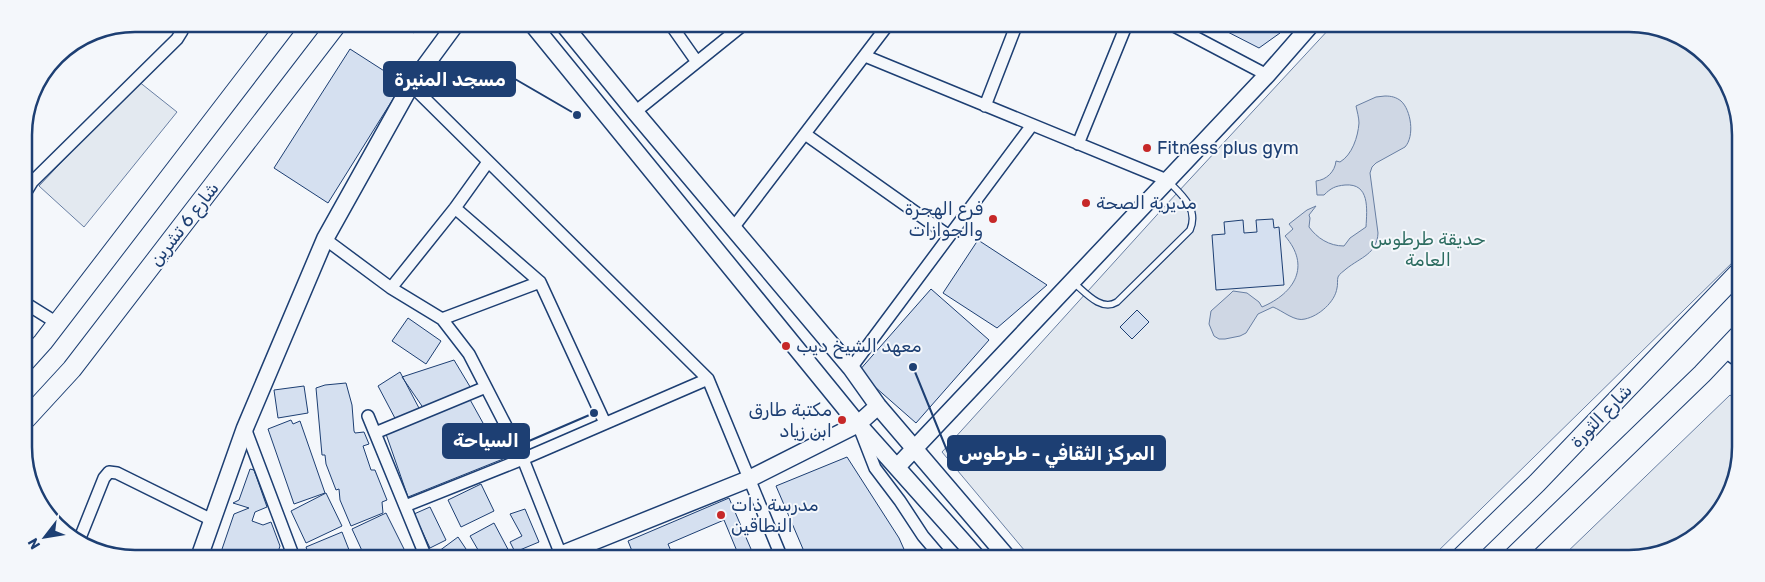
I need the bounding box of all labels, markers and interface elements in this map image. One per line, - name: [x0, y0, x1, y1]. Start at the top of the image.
- callout: مسجد المنيرة: [384, 62, 515, 96]
- text: مسجد المنيرة: [394, 68, 506, 91]
- place label: Fitness plus gym: [1157, 137, 1299, 159]
- marker: Fitness plus gym: [1141, 142, 1153, 154]
- street label: شارع 6 تشرين: [144, 178, 224, 271]
- place label: مديرية الصحة: [1096, 192, 1197, 214]
- marker: مديرية الصحة: [1080, 197, 1092, 209]
- place label: فرع الهجرة والجوازات: [904, 198, 983, 241]
- marker: فرع الهجرة والجوازات: [987, 213, 999, 225]
- park label: حديقة طرطوس العامة: [1370, 228, 1486, 271]
- place label: معهد الشيخ ديب: [796, 335, 922, 359]
- marker: معهد الشيخ ديب: [780, 340, 792, 352]
- street label: شارع الثورة: [1565, 379, 1638, 453]
- place label: مكتبة طارق ابن زياد: [749, 399, 832, 442]
- marker: مكتبة طارق ابن زياد: [836, 414, 848, 426]
- callout: السياحة: [443, 424, 529, 458]
- text: السياحة: [453, 429, 519, 452]
- callout: المركز الثقافي - طرطوس: [948, 436, 1165, 470]
- text: المركز الثقافي - طرطوس: [959, 442, 1155, 468]
- place label: مدرسة ذات النطاقين: [731, 494, 818, 537]
- marker: مدرسة ذات النطاقين: [715, 509, 727, 521]
- north arrow: [20, 512, 70, 562]
- text: N: [24, 535, 44, 552]

